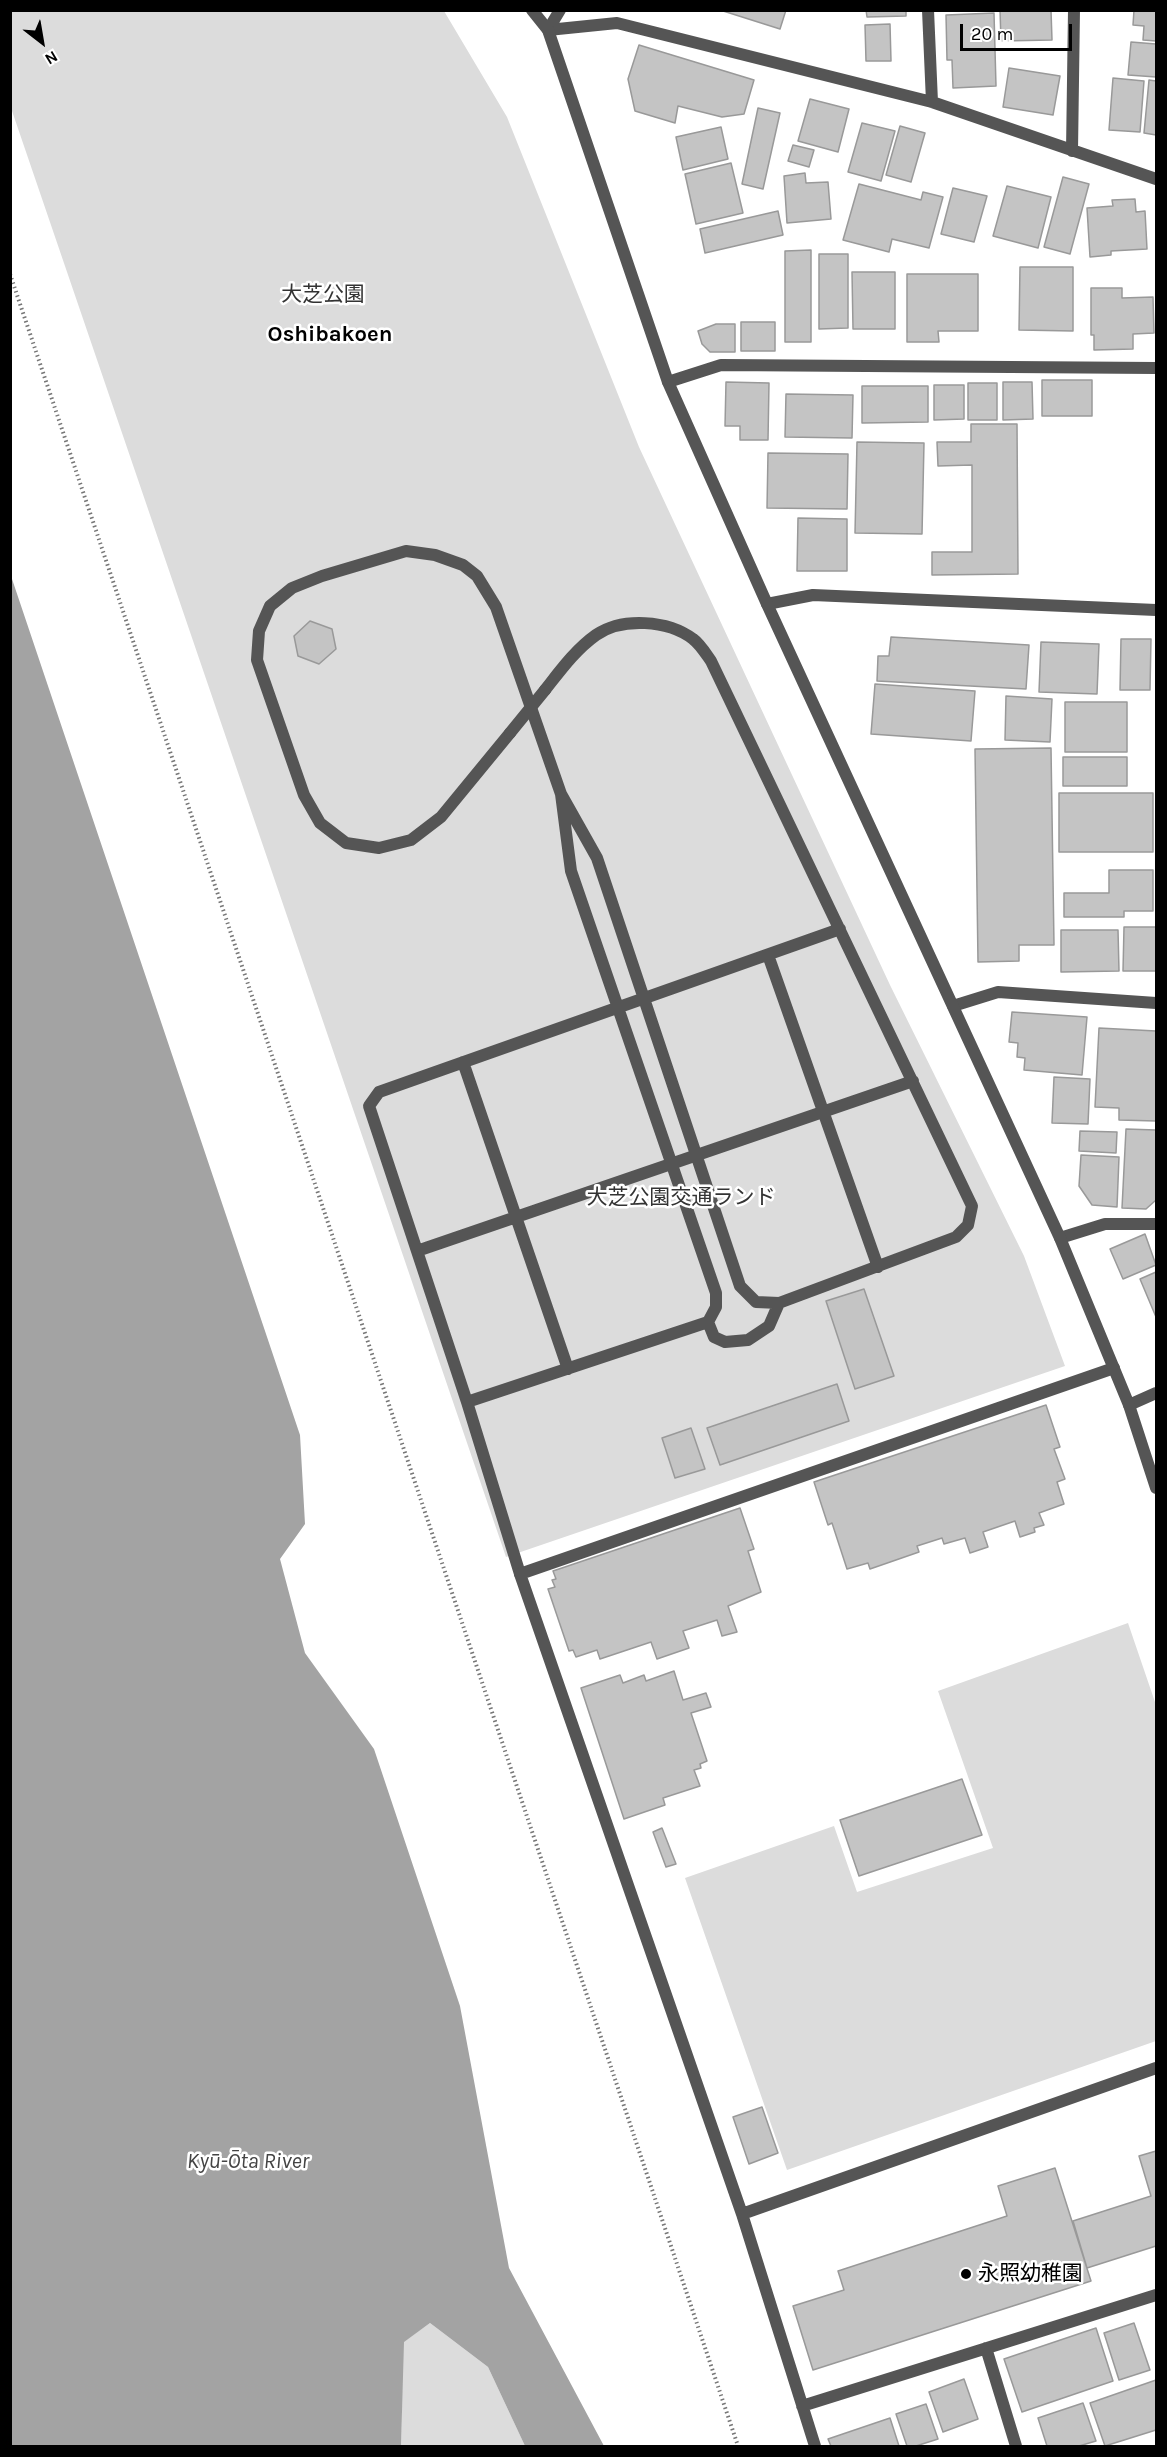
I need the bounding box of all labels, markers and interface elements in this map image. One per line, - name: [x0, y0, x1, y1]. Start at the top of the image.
- north arrow: [12, 12, 72, 72]
- scale bar: [963, 12, 1076, 50]
- text: 20 m: [971, 23, 1013, 45]
- text: N: [42, 47, 61, 69]
- park label: 大芝公園: [281, 282, 365, 308]
- district label: Oshibakoen: [268, 322, 392, 348]
- park label: 大芝公園交通ランド: [587, 1185, 775, 1211]
- water label: Kyū-Ōta River: [187, 2149, 309, 2175]
- place label: 永照幼稚園: [978, 2261, 1083, 2287]
- marker: 永照幼稚園: [959, 2267, 973, 2281]

